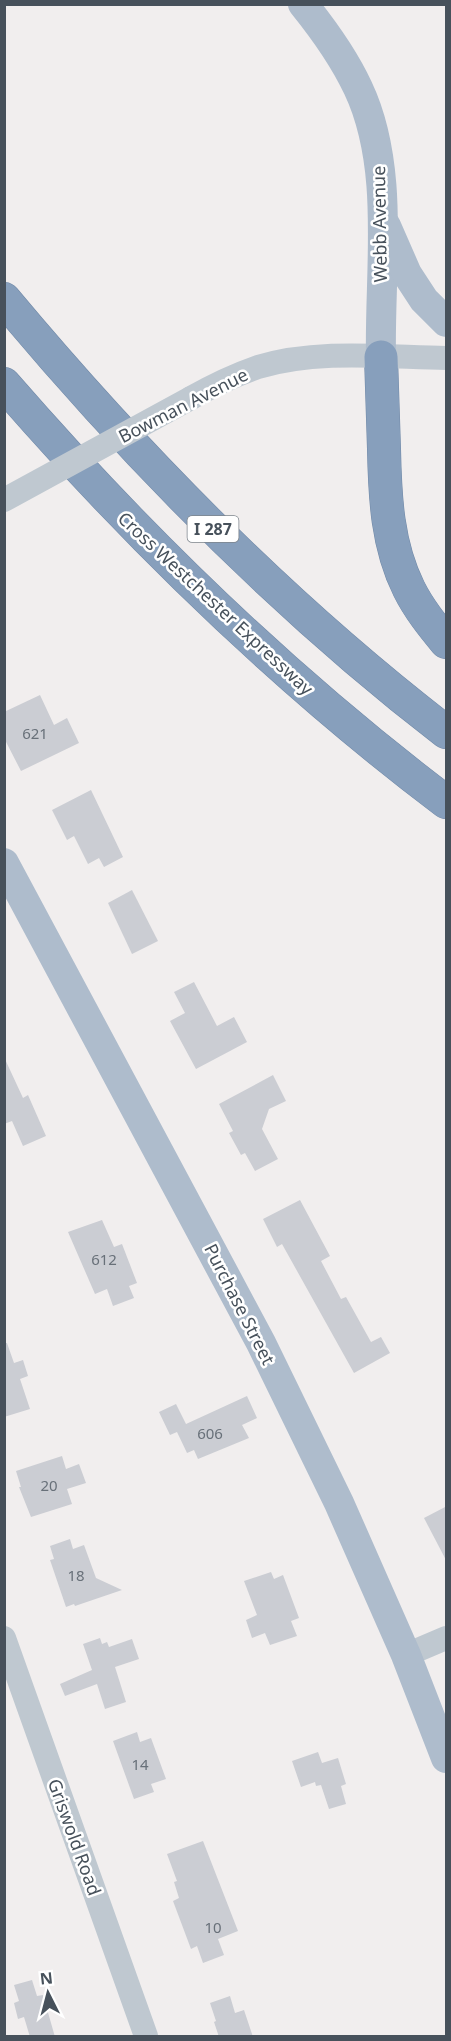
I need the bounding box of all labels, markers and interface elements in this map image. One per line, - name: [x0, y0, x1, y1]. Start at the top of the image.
- street label: Webb Avenue: [366, 166, 392, 282]
- street label: Bowman Avenue: [114, 362, 252, 448]
- street label: Cross Westchester Expressway: [113, 506, 319, 701]
- road number: I 287: [188, 516, 238, 542]
- house number: 621: [22, 723, 48, 743]
- street label: Purchase Street: [199, 1239, 281, 1369]
- house number: 612: [91, 1249, 117, 1269]
- house number: 606: [197, 1423, 223, 1443]
- house number: 20: [40, 1475, 58, 1495]
- house number: 18: [67, 1565, 85, 1585]
- house number: 14: [131, 1754, 149, 1774]
- street label: Griswold Road: [43, 1775, 107, 1899]
- house number: 10: [204, 1917, 222, 1937]
- north arrow: [18, 1963, 78, 2023]
- text: N: [39, 1966, 54, 1990]

